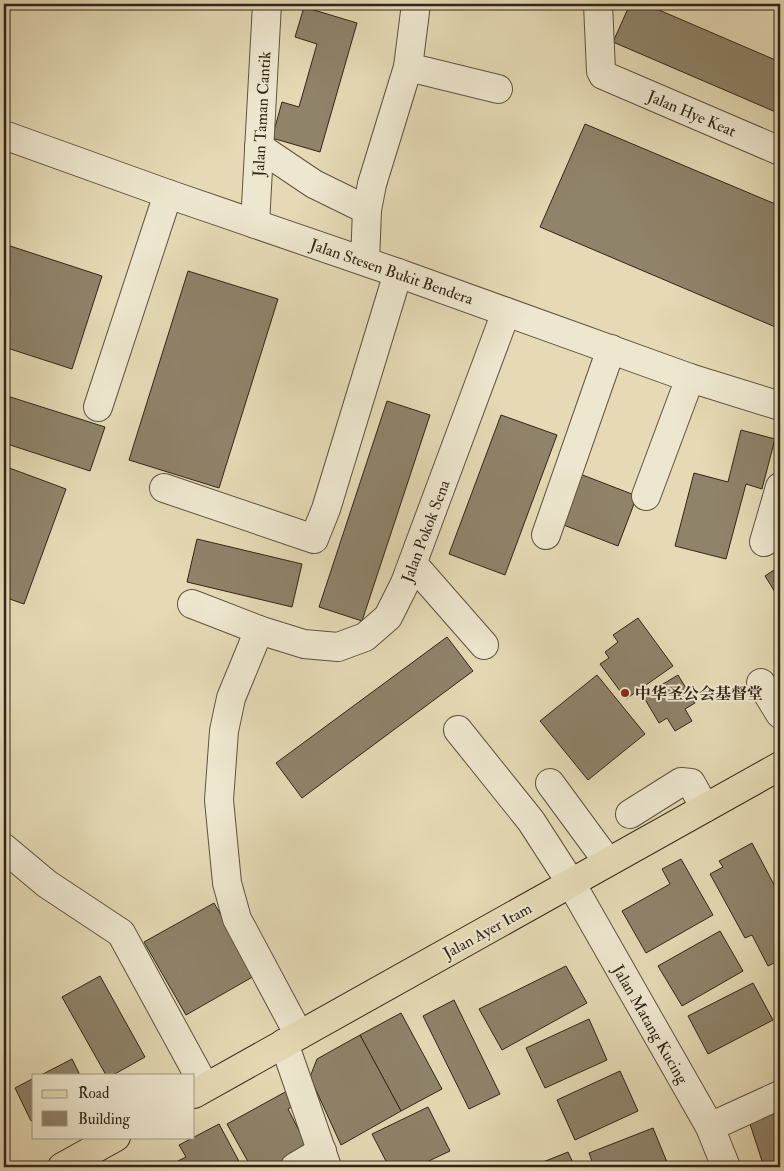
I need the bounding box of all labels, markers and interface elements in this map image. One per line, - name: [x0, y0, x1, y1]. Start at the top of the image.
- street label: Jalan Taman Cantik: [249, 50, 276, 178]
- street label: Jalan Hye Keat: [643, 86, 739, 142]
- street label: Jalan Stesen Bukit Bendera: [306, 234, 476, 310]
- street label: Jalan Pokok Sena: [397, 477, 456, 587]
- place label: 中华圣公会基督堂: [635, 684, 763, 704]
- marker: 中华圣公会基督堂: [619, 687, 631, 699]
- street label: Jalan Ayer Itam: [439, 898, 536, 965]
- street label: Jalan Matang Kucing: [607, 961, 693, 1089]
- legend: [32, 1074, 195, 1138]
- text: Road: [78, 1084, 110, 1103]
- text: Building: [78, 1110, 130, 1129]

